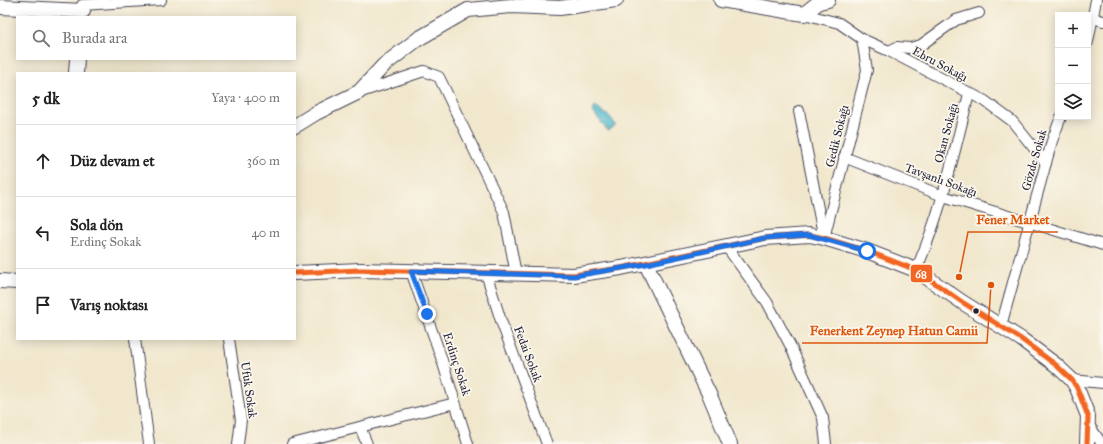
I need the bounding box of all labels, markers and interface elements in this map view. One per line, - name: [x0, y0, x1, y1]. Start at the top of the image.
- map controls: [1055, 12, 1091, 120]
- button: +: [1055, 12, 1091, 48]
- search box: [16, 16, 296, 60]
- icon: search: [30, 27, 52, 49]
- text: Burada ara: [62, 29, 127, 47]
- street label: Ebru Sokağı: [910, 44, 971, 86]
- button: −: [1055, 48, 1091, 84]
- button: layers: [1055, 84, 1091, 120]
- text: 5 dk: [32, 88, 60, 109]
- text: Yaya · 400 m: [211, 90, 280, 106]
- street label: Okan Sokağı: [931, 101, 962, 165]
- street label: Gedik Sokağı: [822, 103, 853, 169]
- street label: Gözde Sokak: [1019, 127, 1050, 192]
- icon: ahead: [32, 150, 54, 172]
- text: Düz devam et: [70, 152, 155, 170]
- text: 360 m: [247, 153, 280, 169]
- street label: Tavşanlı Sokağı: [903, 160, 980, 201]
- callout: Fener Market: [968, 207, 1058, 232]
- text: Fener Market: [976, 212, 1050, 228]
- text: Sola dön: [70, 216, 123, 234]
- icon: left: [32, 222, 54, 244]
- text: 40 m: [251, 225, 280, 241]
- text: Erdinç Sokak: [70, 234, 141, 250]
- route start: [858, 242, 876, 260]
- line badge: 68: [910, 264, 933, 283]
- text: 68: [915, 268, 927, 281]
- icon: arrive: [32, 294, 54, 316]
- text: Varış noktası: [70, 296, 148, 314]
- route end: [418, 305, 436, 323]
- unlabelled marker: [971, 306, 981, 316]
- callout: Fenerkent Zeynep Hatun Camii: [802, 318, 987, 343]
- text: Fenerkent Zeynep Hatun Camii: [810, 323, 979, 339]
- street label: Fedai Sokak: [511, 324, 545, 384]
- street label: Erdinç Sokak: [440, 331, 474, 398]
- street label: Ufuk Sokak: [238, 361, 260, 420]

